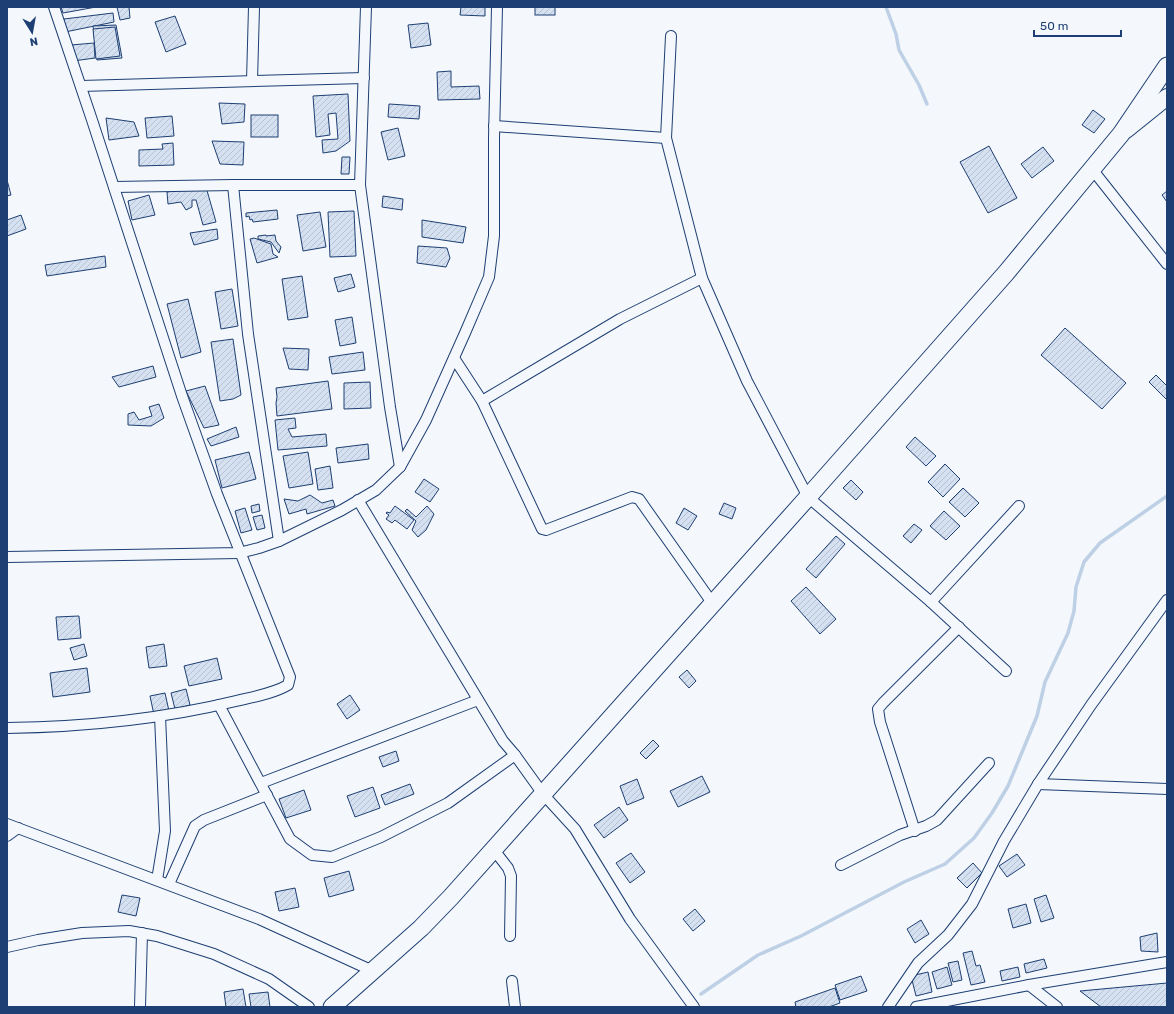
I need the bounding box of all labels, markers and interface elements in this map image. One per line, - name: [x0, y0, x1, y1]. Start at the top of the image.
- north arrow: [12, 12, 52, 52]
- scale bar: [1034, 12, 1121, 38]
- text: 50 m: [1040, 19, 1068, 33]
- text: N: [29, 34, 39, 48]

